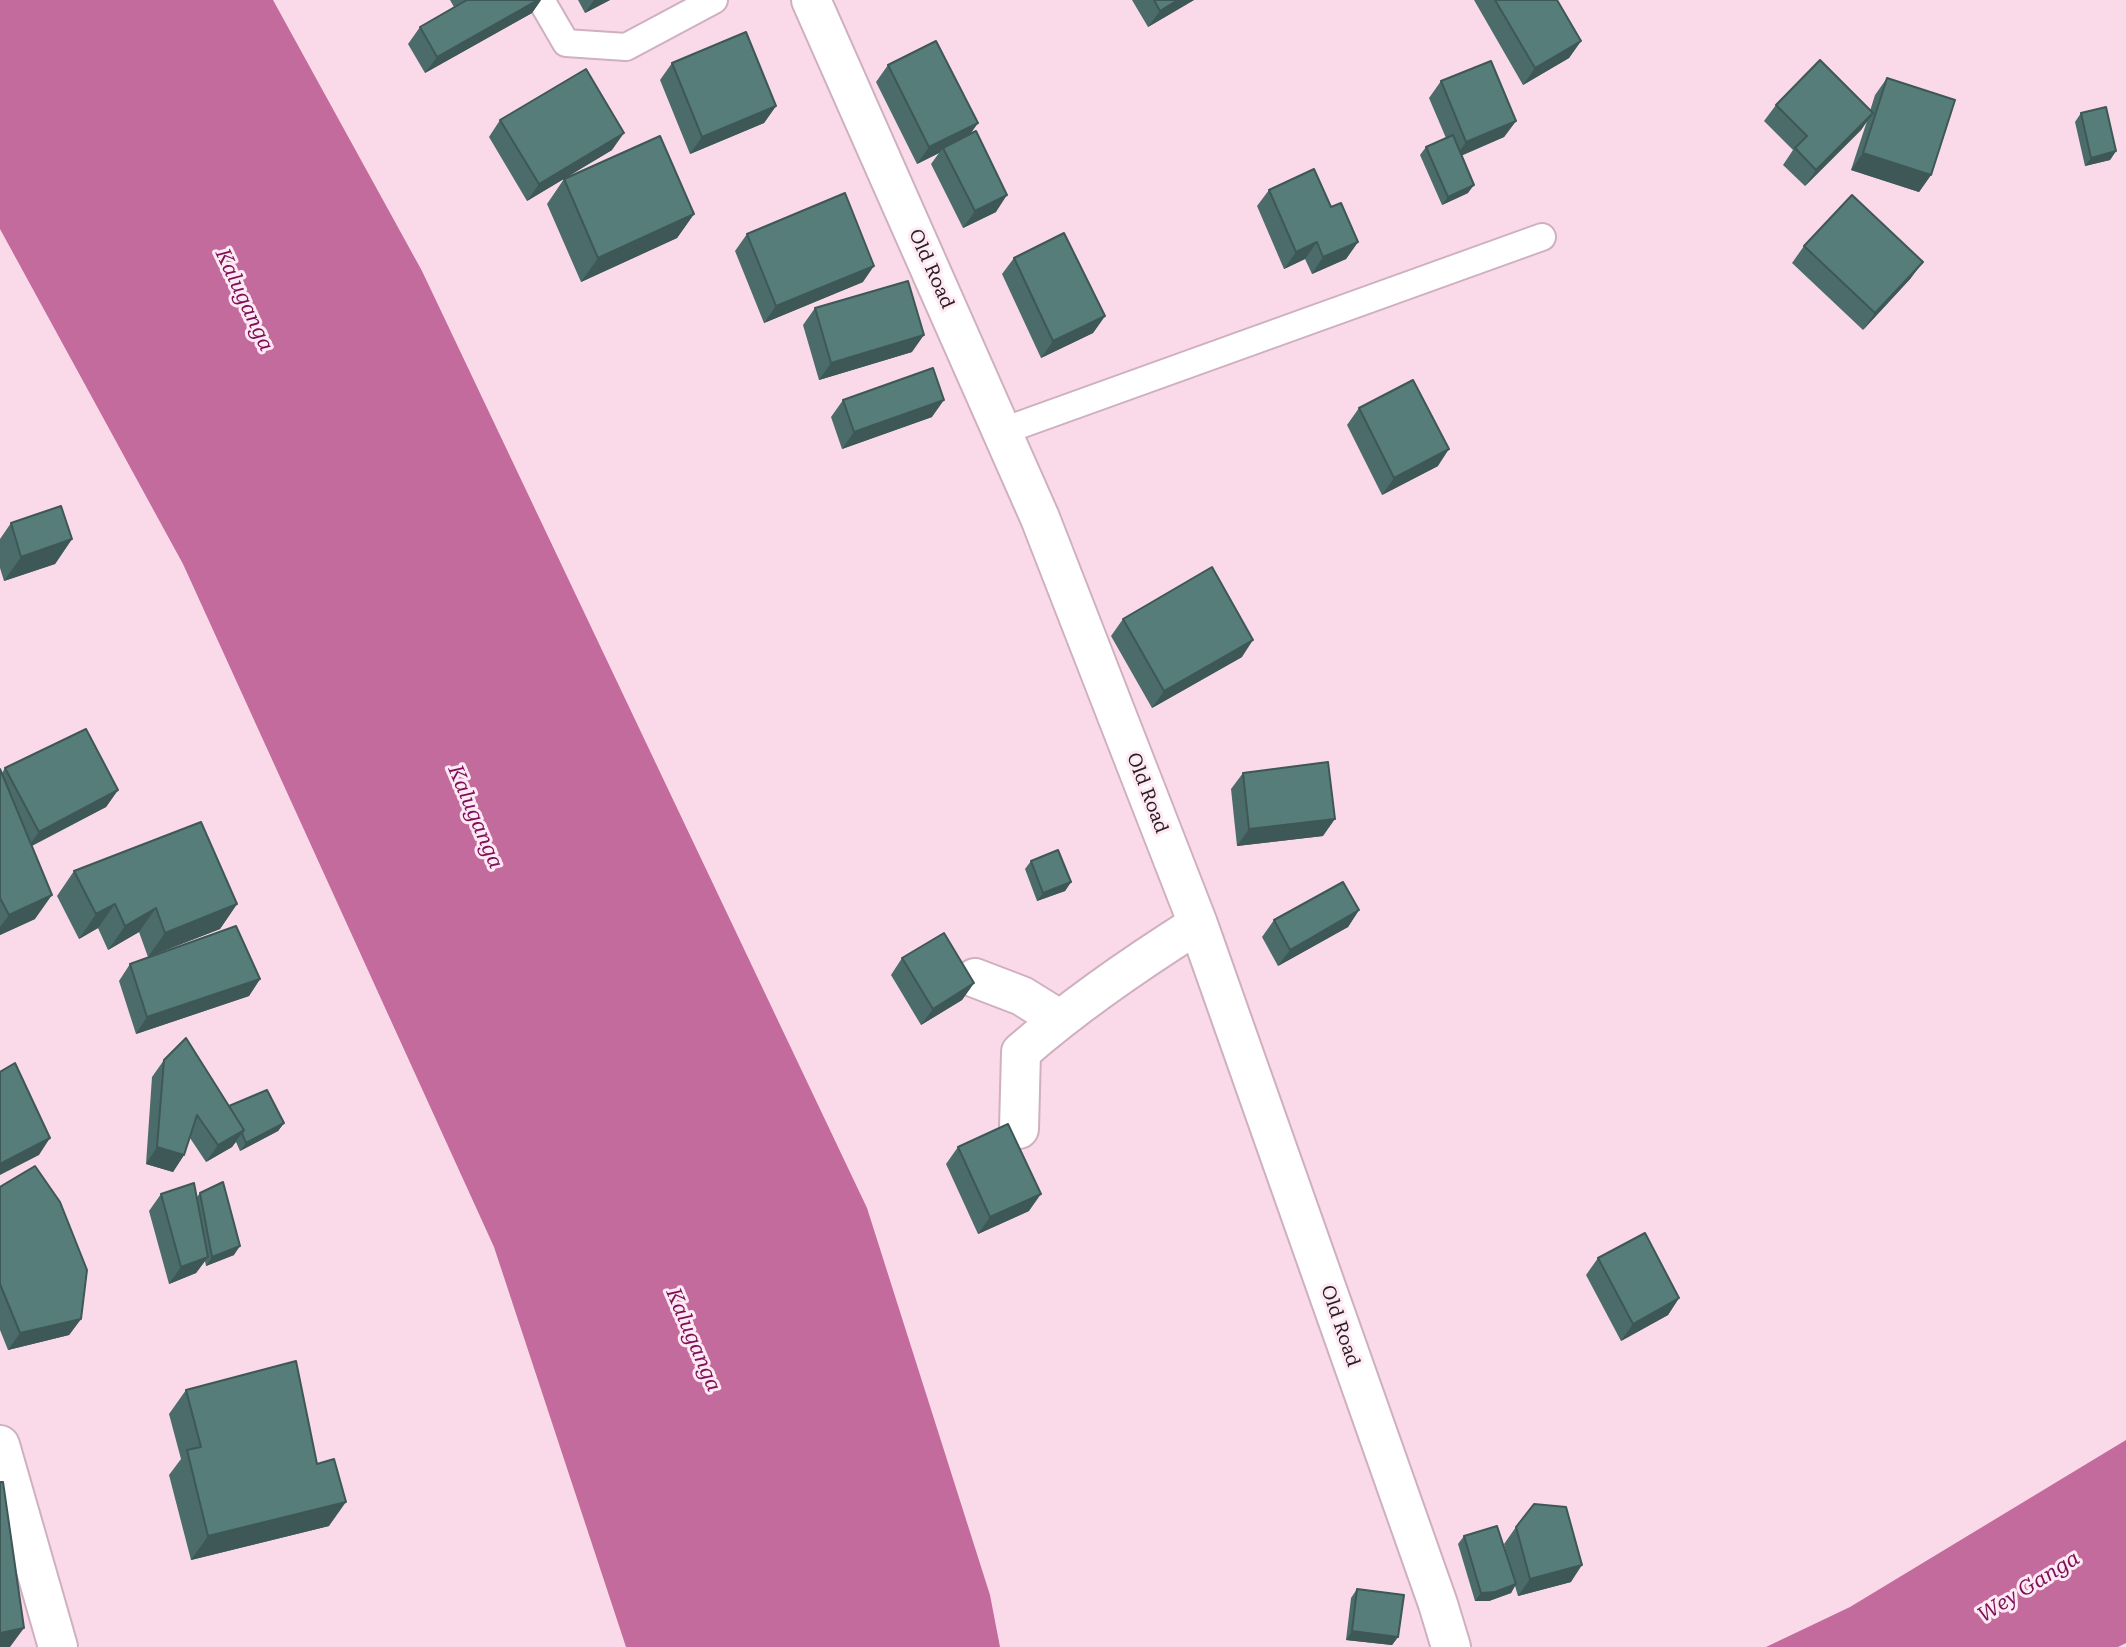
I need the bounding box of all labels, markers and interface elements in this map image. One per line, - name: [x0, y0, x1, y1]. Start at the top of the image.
- street label: Old Road: [903, 226, 959, 312]
- water label: Kaluganga: [209, 245, 279, 355]
- street label: Old Road: [1121, 749, 1173, 837]
- water label: Kaluganga: [442, 761, 508, 873]
- street label: Old Road: [1315, 1282, 1365, 1370]
- water label: Kaluganga: [660, 1284, 726, 1396]
- water label: Wey Ganga: [1974, 1546, 2084, 1628]

